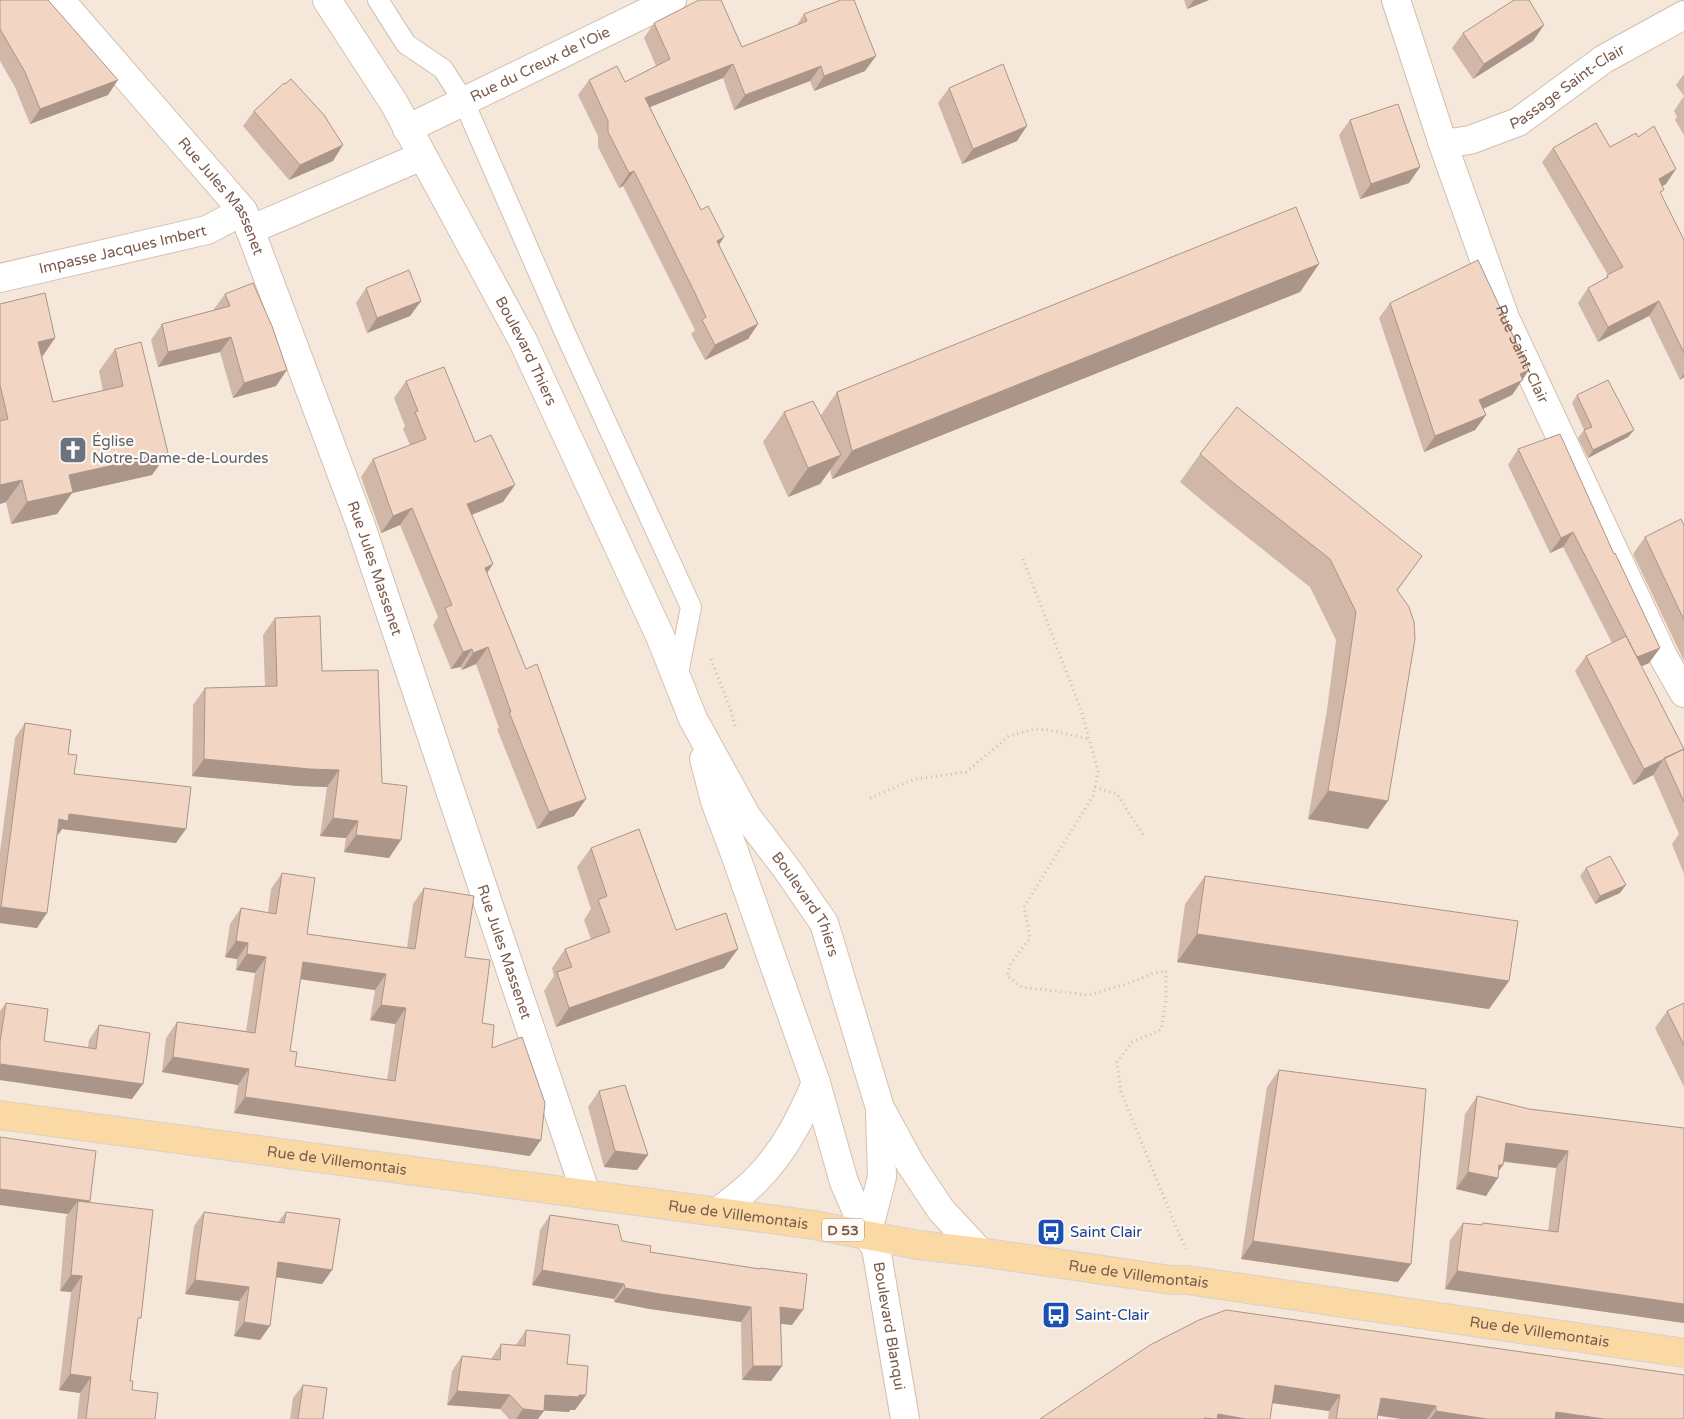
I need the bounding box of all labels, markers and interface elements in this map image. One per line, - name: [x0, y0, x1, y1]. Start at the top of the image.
- street label: Rue du Creux de l'Oie: [467, 23, 613, 106]
- street label: Passage Saint-Clair: [1507, 40, 1628, 133]
- street label: Rue Jules Massenet: [174, 134, 268, 258]
- street label: Impasse Jacques Imbert: [37, 221, 209, 278]
- street label: Boulevard Thiers: [492, 293, 561, 408]
- street label: Rue Saint-Clair: [1492, 302, 1553, 406]
- place label: Église Notre-Dame-de-Lourdes: [92, 432, 268, 467]
- church icon: Église Notre-Dame-de-Lourdes: [58, 435, 88, 465]
- street label: Rue Jules Massenet: [343, 498, 406, 638]
- street label: Boulevard Thiers: [768, 848, 843, 959]
- street label: Rue Jules Massenet: [473, 882, 536, 1022]
- street label: Rue de Villemontais: [266, 1142, 408, 1179]
- street label: Rue de Villemontais: [667, 1196, 809, 1233]
- bus stop icon: Saint Clair: [1036, 1217, 1066, 1247]
- road number: D 53: [822, 1218, 864, 1242]
- place label: Saint Clair: [1070, 1223, 1142, 1241]
- street label: Rue de Villemontais: [1067, 1256, 1210, 1292]
- street label: Boulevard Blanqui: [870, 1260, 909, 1392]
- bus stop icon: Saint-Clair: [1041, 1300, 1071, 1330]
- place label: Saint-Clair: [1075, 1306, 1150, 1324]
- street label: Rue de Villemontais: [1468, 1313, 1611, 1351]

